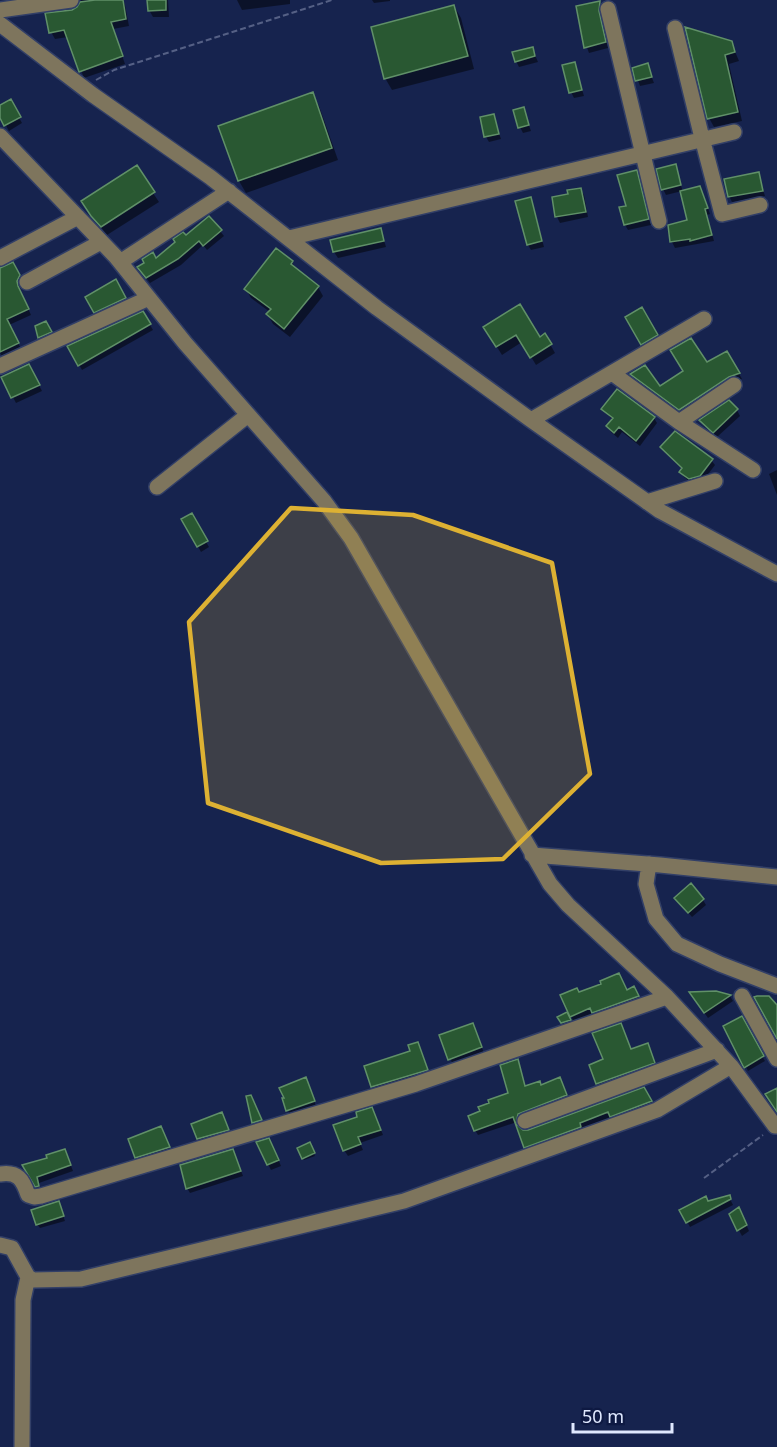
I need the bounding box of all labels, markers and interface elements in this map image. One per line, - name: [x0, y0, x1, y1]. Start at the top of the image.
- scale bar: [573, 1396, 672, 1434]
- text: 50 m: [582, 1404, 624, 1428]

